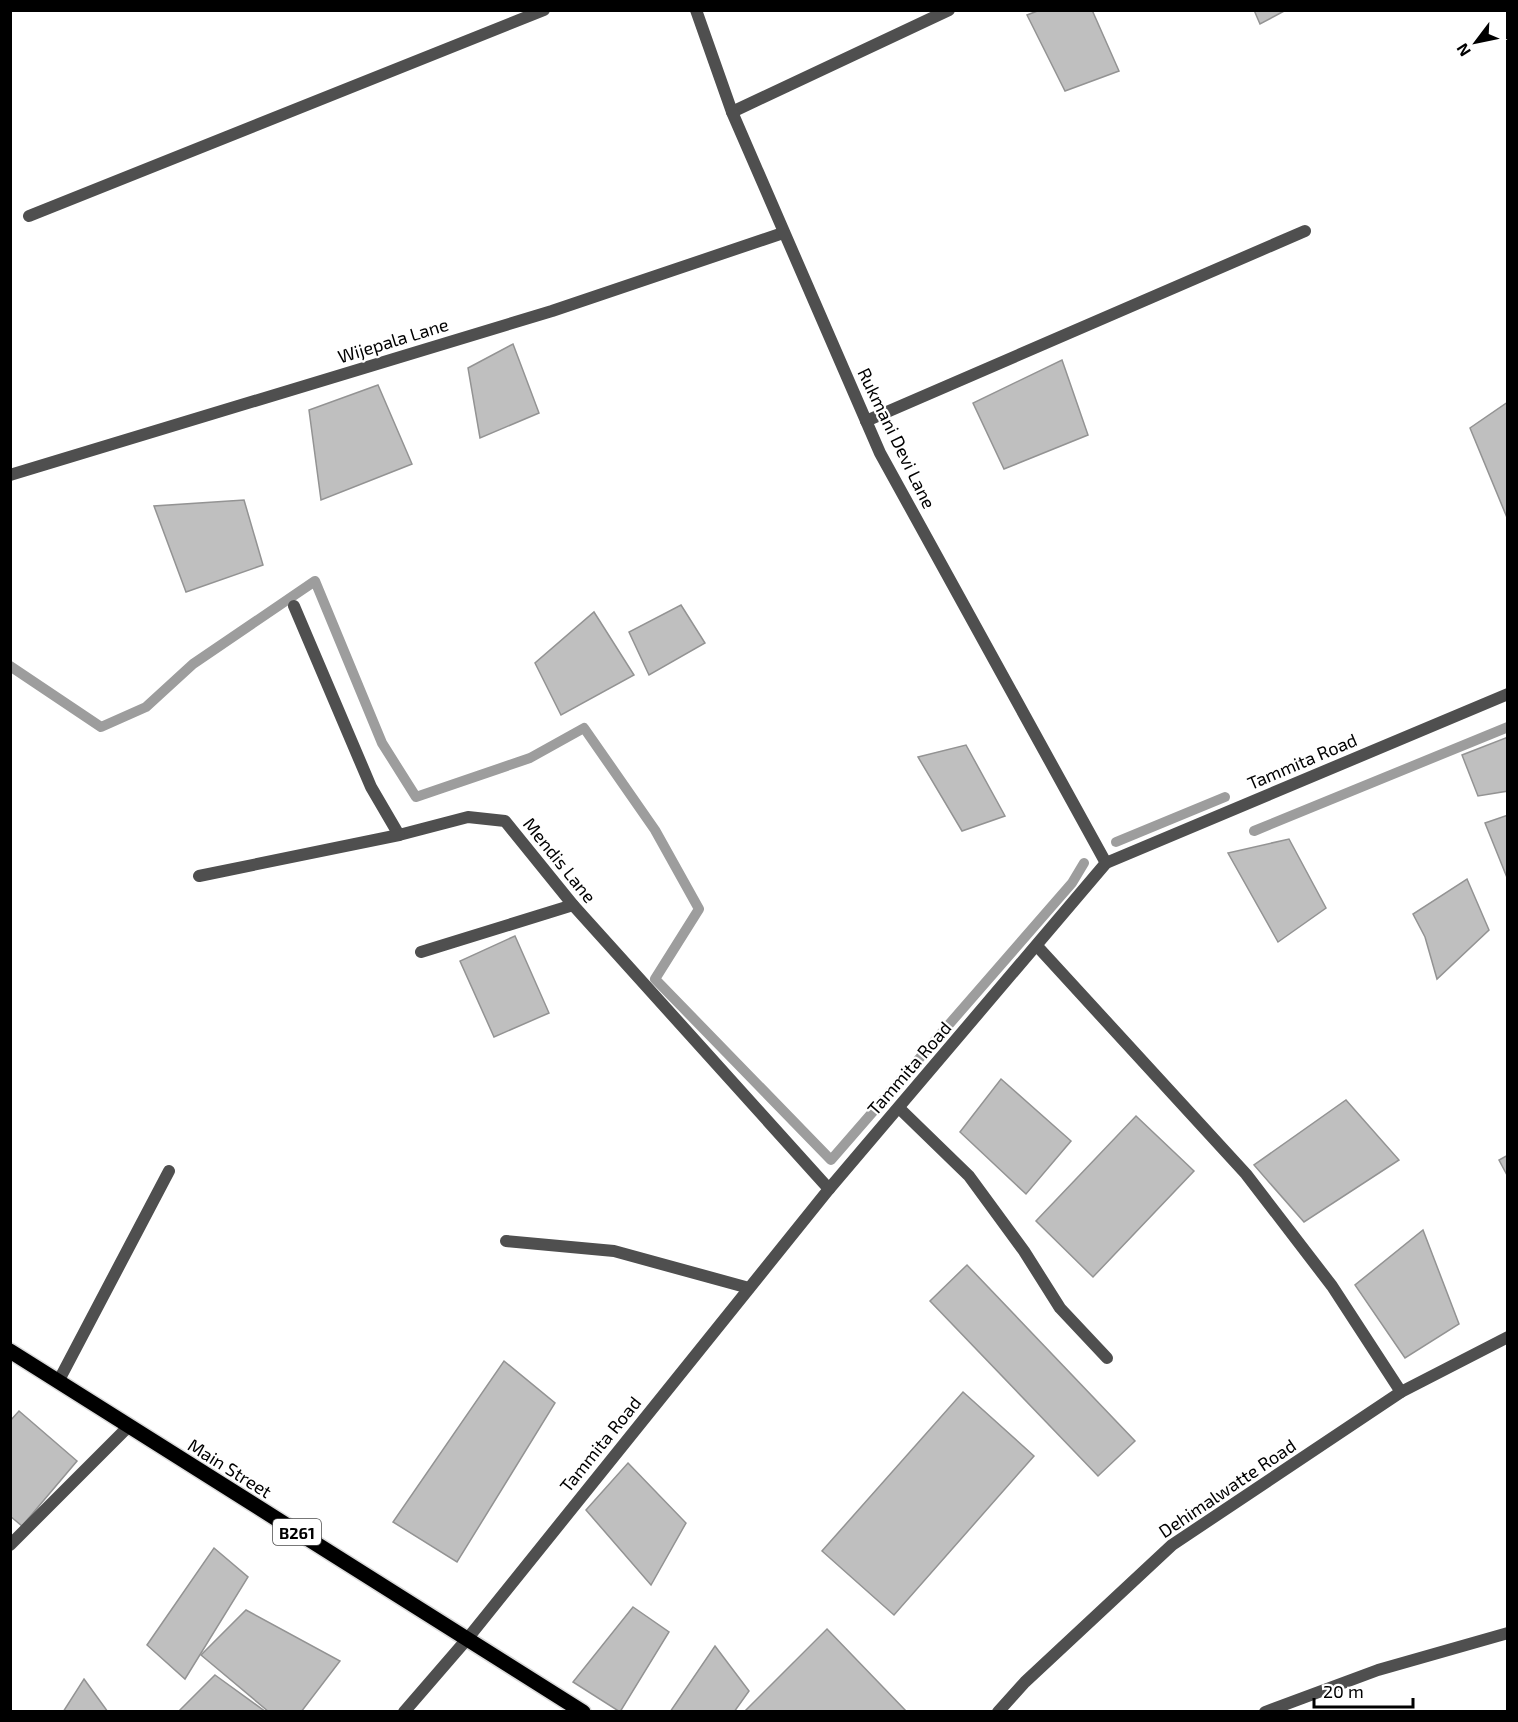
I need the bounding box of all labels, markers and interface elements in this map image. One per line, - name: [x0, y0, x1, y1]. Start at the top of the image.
- north arrow: [1446, 12, 1506, 72]
- text: N: [1452, 40, 1474, 60]
- street label: Wijepala Lane: [335, 313, 451, 367]
- street label: Rukmani Devi Lane: [853, 364, 941, 512]
- street label: Tammita Road: [1244, 728, 1360, 794]
- street label: Mendis Lane: [519, 813, 601, 907]
- street label: Tammita Road: [862, 1017, 956, 1119]
- street label: Tammita Road: [555, 1392, 645, 1496]
- street label: Main Street: [184, 1434, 276, 1502]
- street label: Dehimalwatte Road: [1154, 1434, 1300, 1542]
- road number: B261: [273, 1519, 321, 1545]
- scale bar: [1314, 1671, 1413, 1709]
- text: 20 m: [1323, 1680, 1364, 1702]

